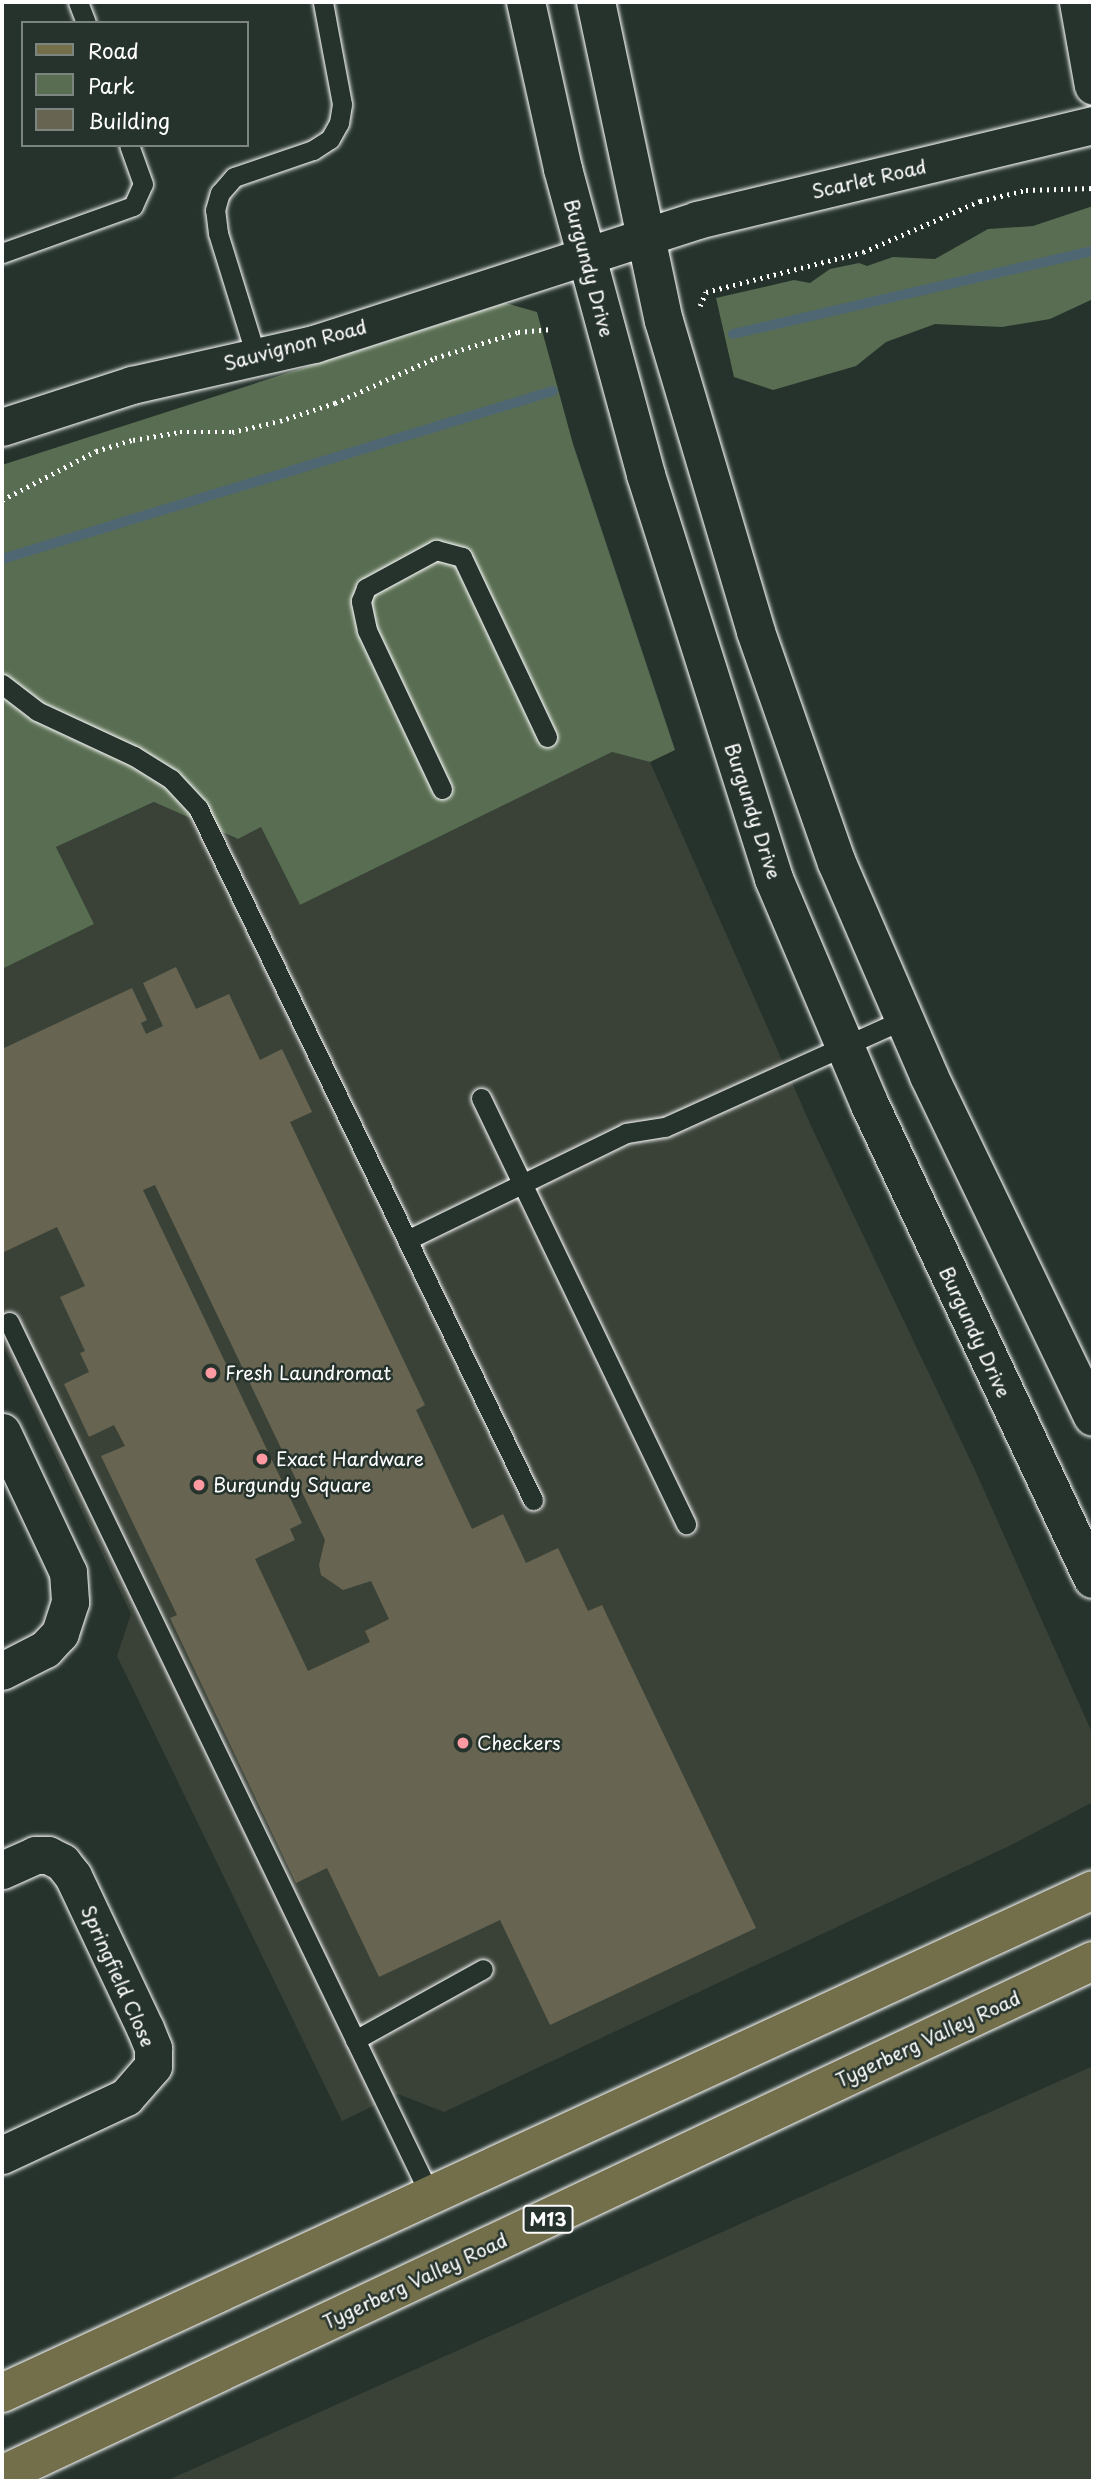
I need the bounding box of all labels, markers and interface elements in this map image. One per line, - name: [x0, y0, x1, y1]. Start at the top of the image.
- legend: [21, 21, 248, 147]
- text: Road: [88, 34, 139, 66]
- text: Park: [88, 69, 135, 101]
- text: Building: [88, 104, 170, 136]
- street label: Scarlet Road: [809, 155, 929, 203]
- street label: Burgundy Drive: [560, 196, 618, 340]
- street label: Sauvignon Road: [221, 315, 369, 375]
- street label: Burgundy Drive: [720, 740, 786, 882]
- street label: Burgundy Drive: [935, 1263, 1015, 1401]
- place label: Fresh Laundromat: [225, 1362, 392, 1384]
- marker: Fresh Laundromat: [203, 1365, 219, 1381]
- place label: Exact Hardware: [276, 1448, 423, 1470]
- marker: Exact Hardware: [254, 1451, 270, 1467]
- place label: Burgundy Square: [213, 1474, 371, 1496]
- marker: Burgundy Square: [191, 1477, 207, 1493]
- place label: Checkers: [477, 1732, 561, 1754]
- marker: Checkers: [455, 1735, 471, 1751]
- street label: Springfield Close: [77, 1902, 159, 2050]
- street label: Tygerberg Valley Road: [831, 1986, 1025, 2092]
- road number: M13: [522, 2204, 574, 2234]
- street label: Tygerberg Valley Road: [318, 2228, 512, 2334]

